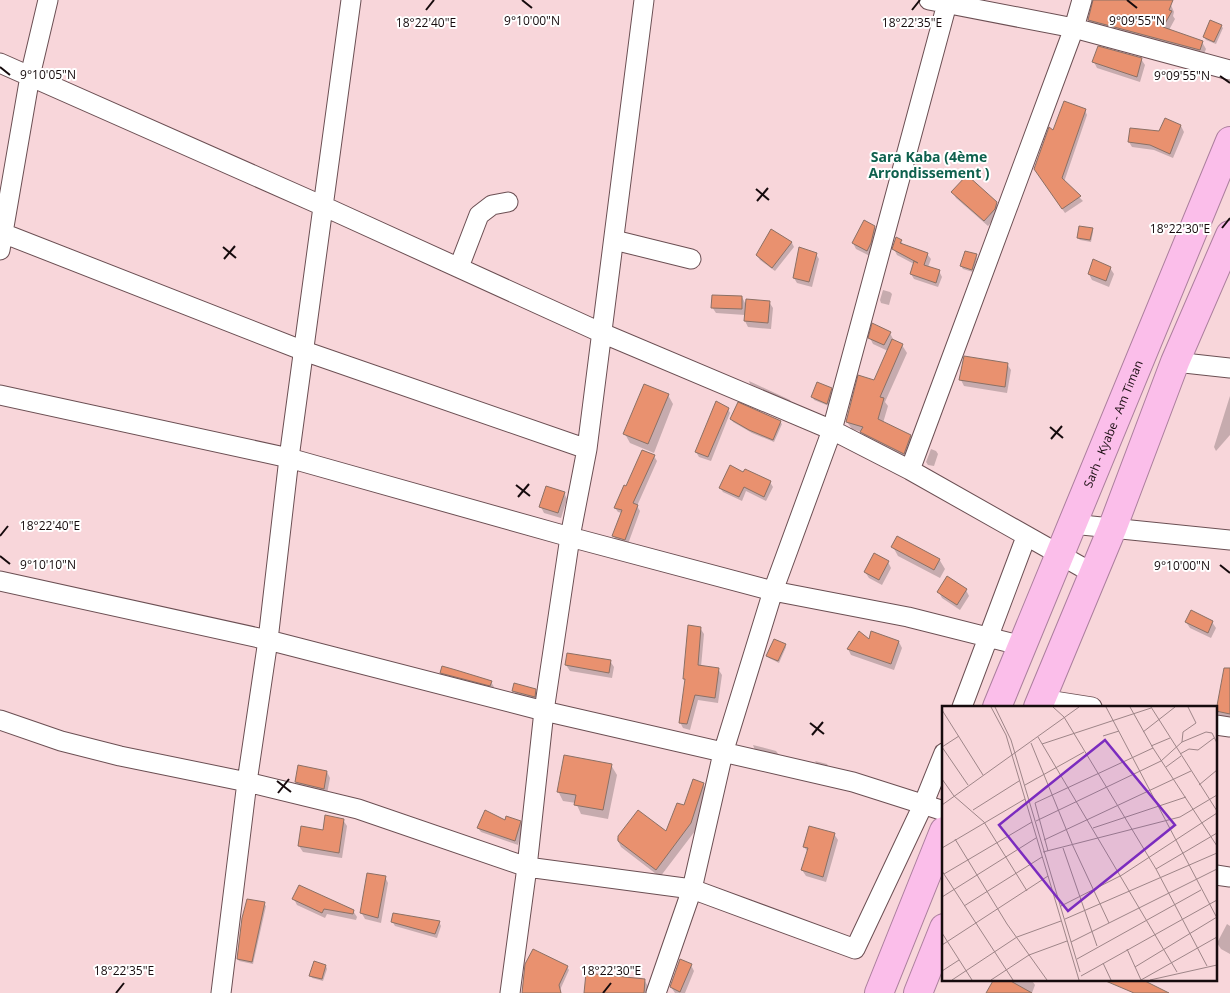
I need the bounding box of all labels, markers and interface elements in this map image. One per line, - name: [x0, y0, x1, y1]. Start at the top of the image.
- text: 9°10'00"N: [504, 12, 560, 29]
- text: 9°09'55"N: [1109, 12, 1165, 29]
- text: 18°22'40"E: [396, 14, 456, 31]
- text: 18°22'35"E: [882, 14, 942, 31]
- text: 9°10'05"N: [20, 66, 76, 83]
- text: 9°09'55"N: [1154, 67, 1210, 84]
- district label: Sara Kaba (4ème Arrondissement ): [868, 147, 990, 182]
- text: 18°22'30"E: [1150, 220, 1210, 237]
- street label: Sarh - Kyabe - Am Timan: [1079, 357, 1147, 490]
- text: 18°22'40"E: [20, 517, 80, 534]
- text: 9°10'10"N: [20, 556, 76, 573]
- text: 9°10'00"N: [1154, 557, 1210, 574]
- inset map: [942, 706, 1218, 980]
- text: 18°22'35"E: [94, 962, 154, 979]
- text: 18°22'30"E: [581, 962, 641, 979]

